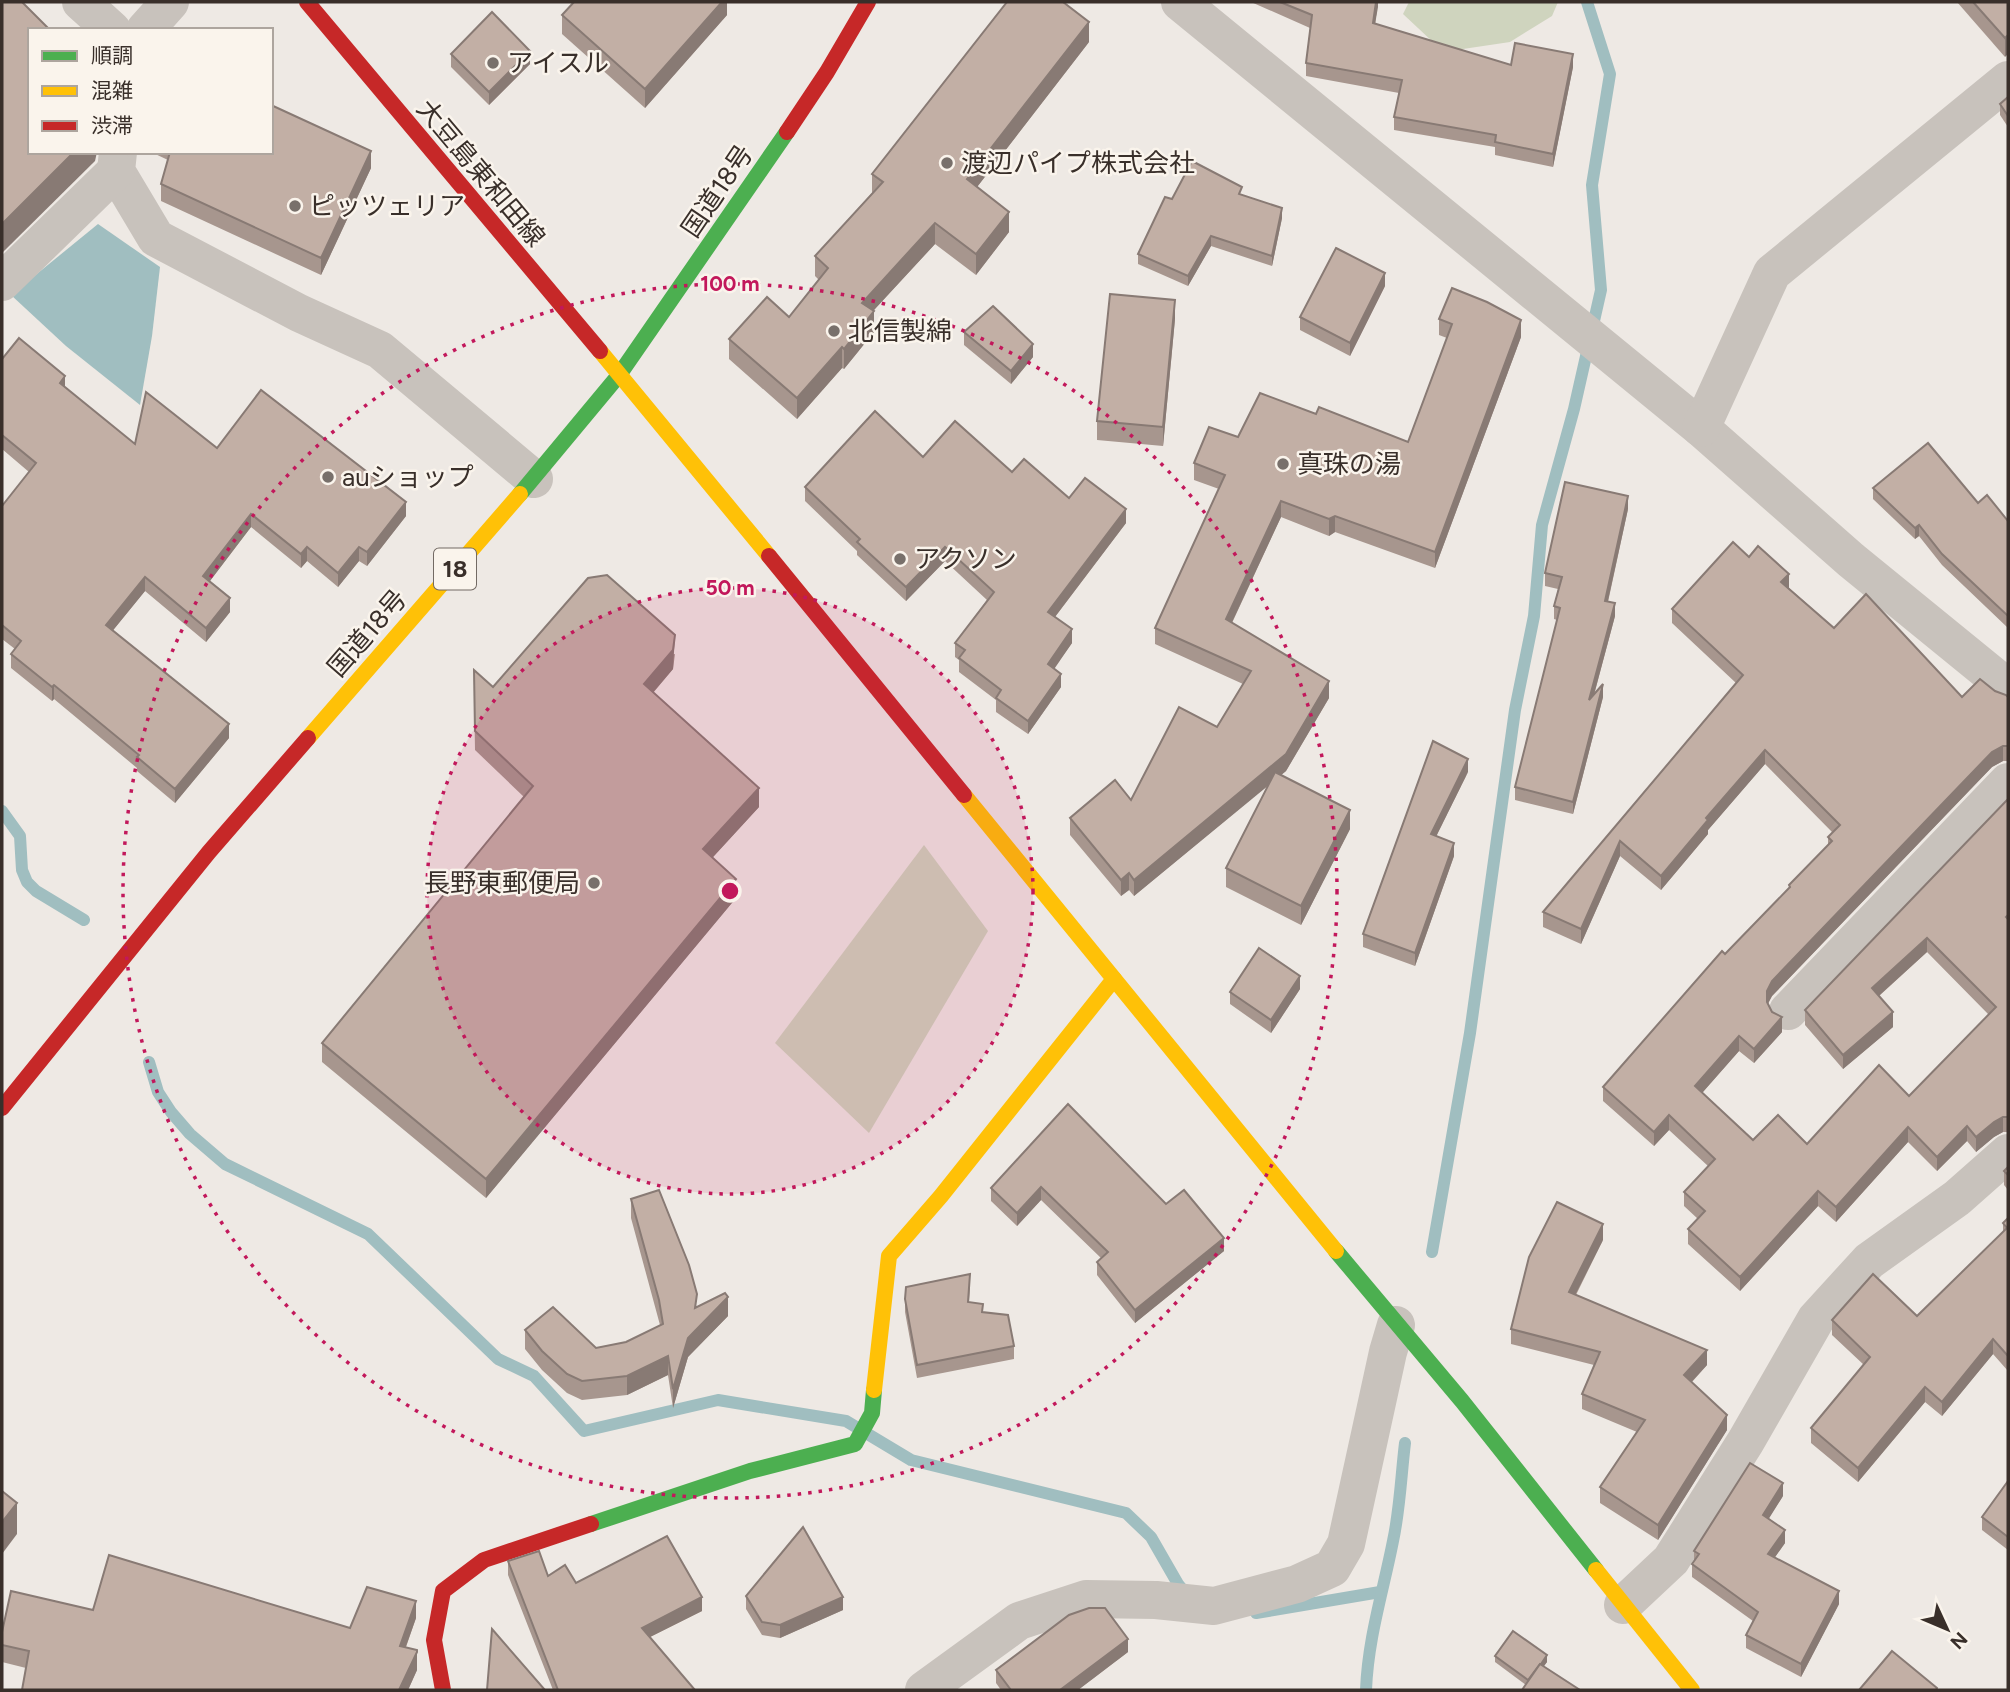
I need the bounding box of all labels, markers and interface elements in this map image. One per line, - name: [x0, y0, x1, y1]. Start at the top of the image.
- legend: [28, 28, 273, 154]
- text: 順調: [91, 43, 133, 68]
- place label: アイスル: [507, 47, 609, 79]
- marker: アイスル: [485, 55, 501, 71]
- text: 混雑: [91, 78, 133, 103]
- street label: 大豆島東和田線: [410, 93, 552, 253]
- text: 渋滞: [91, 113, 133, 138]
- street label: 国道18号: [674, 139, 760, 243]
- place label: 渡辺パイプ株式会社: [961, 147, 1195, 179]
- marker: 渡辺パイプ株式会社: [939, 155, 955, 171]
- place label: ピッツェリア: [309, 190, 465, 222]
- marker: ピッツェリア: [287, 198, 303, 214]
- text: 100 m: [700, 271, 760, 296]
- place label: 北信製綿: [848, 315, 952, 347]
- marker: 北信製綿: [826, 323, 842, 339]
- place label: 真珠の湯: [1297, 448, 1401, 480]
- marker: 真珠の湯: [1275, 456, 1291, 472]
- place label: auショップ: [342, 461, 474, 493]
- marker: auショップ: [320, 469, 336, 485]
- place label: アクソン: [914, 543, 1017, 575]
- road number: 18: [434, 548, 476, 590]
- marker: アクソン: [892, 551, 908, 567]
- text: 50 m: [705, 575, 755, 600]
- street label: 国道18号: [321, 583, 413, 683]
- place label: 長野東郵便局: [424, 867, 580, 899]
- marker: 長野東郵便局: [586, 875, 602, 891]
- centre of rings: [718, 879, 742, 903]
- north arrow: [1912, 1594, 1982, 1664]
- text: N: [1945, 1627, 1972, 1654]

